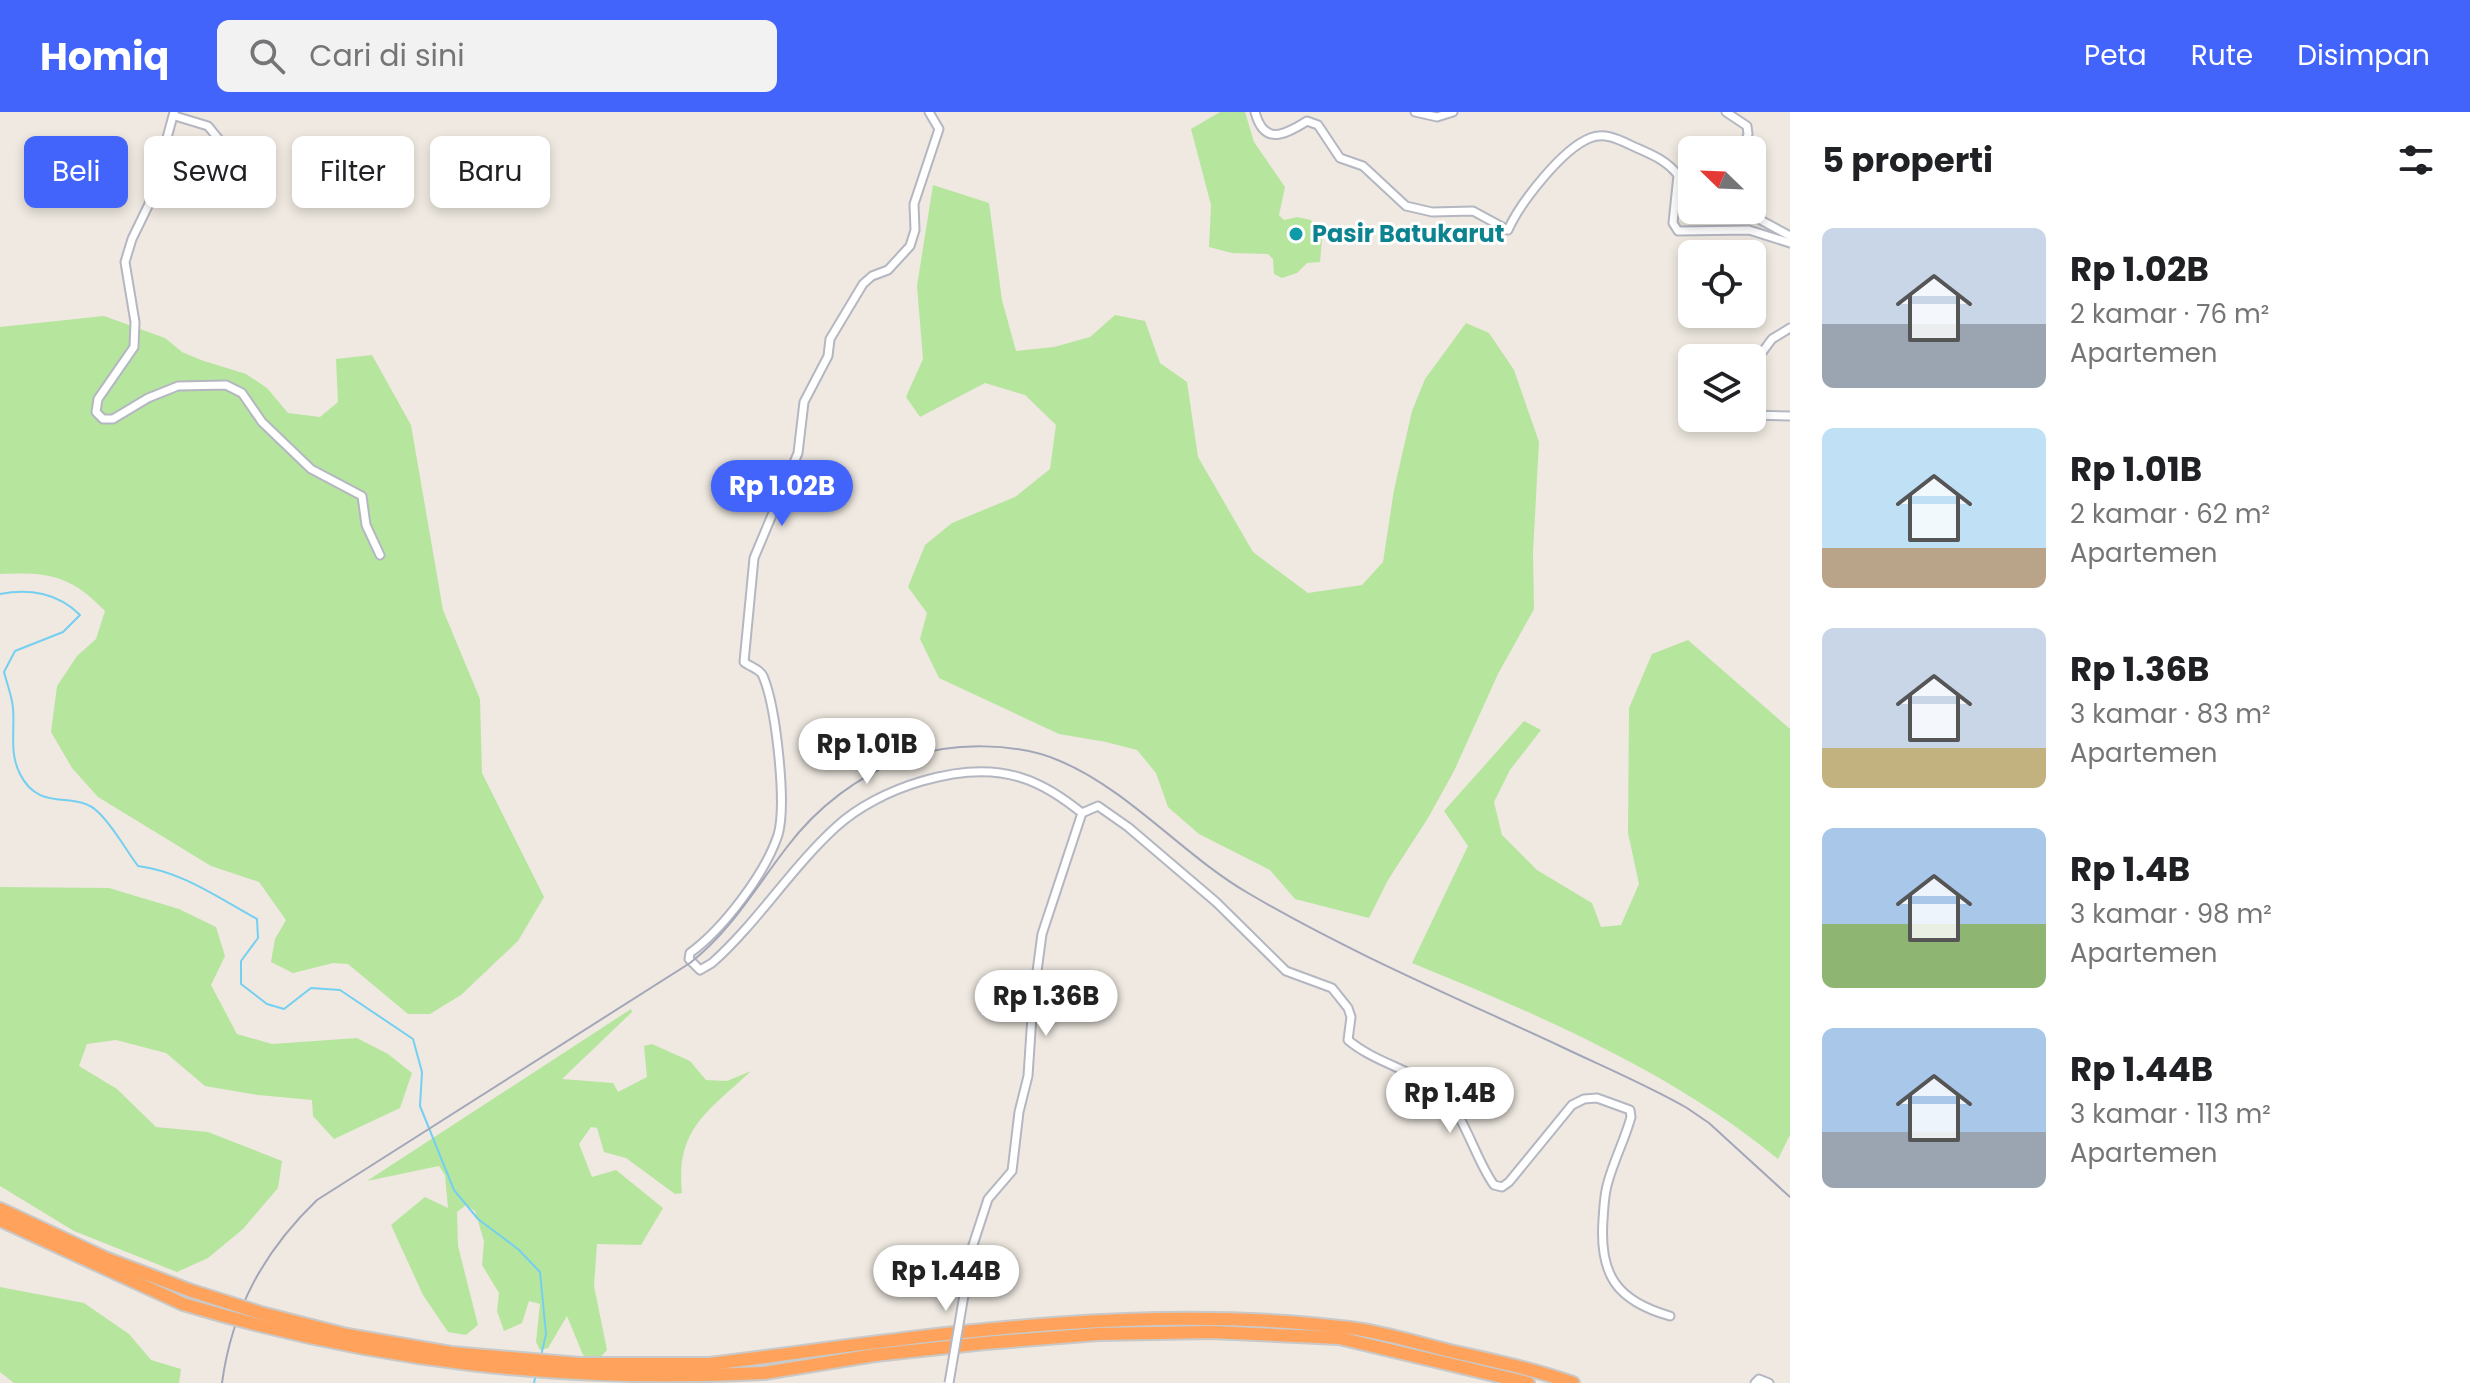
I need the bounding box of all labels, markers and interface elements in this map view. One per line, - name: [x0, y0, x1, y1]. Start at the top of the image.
- search box: [217, 20, 777, 92]
- text: Homiq: [40, 30, 169, 83]
- icon: search: [245, 34, 289, 78]
- text: Cari di sini: [309, 34, 465, 77]
- text: Peta: [2084, 36, 2147, 75]
- text: Rute: [2191, 36, 2253, 75]
- text: Disimpan: [2297, 36, 2430, 75]
- chip: Beli: [24, 136, 128, 208]
- chip: Sewa: [144, 136, 276, 208]
- chip: Filter: [292, 136, 414, 208]
- chip: Baru: [430, 136, 550, 208]
- north arrow: [1678, 136, 1766, 224]
- map controls: [1678, 136, 1766, 432]
- text: 5 properti: [1822, 136, 1993, 184]
- icon: filters: [2394, 138, 2438, 182]
- place label: Pasir Batukarut: [1312, 217, 1504, 250]
- marker: Pasir Batukarut: [1287, 225, 1305, 243]
- button: locate: [1678, 240, 1766, 328]
- text: Rp 1.02B: [2070, 245, 2209, 293]
- icon: home: [1886, 260, 1982, 356]
- text: 2 kamar · 76 m²: [2070, 296, 2269, 332]
- text: Apartemen: [2070, 335, 2218, 371]
- button: layers: [1678, 344, 1766, 432]
- text: Rp 1.01B: [2070, 445, 2202, 493]
- pin: Rp 1.02B: [699, 460, 865, 528]
- icon: home: [1886, 460, 1982, 556]
- text: Rp 1.02B: [729, 468, 835, 504]
- text: 2 kamar · 62 m²: [2070, 496, 2270, 532]
- text: Apartemen: [2070, 535, 2218, 571]
- text: Rp 1.36B: [2070, 645, 2209, 693]
- icon: home: [1886, 660, 1982, 756]
- text: 3 kamar · 83 m²: [2070, 696, 2271, 732]
- pin: Rp 1.01B: [784, 718, 950, 786]
- text: Rp 1.01B: [816, 726, 918, 762]
- text: Apartemen: [2070, 735, 2218, 771]
- text: Rp 1.4B: [2070, 845, 2190, 893]
- icon: home: [1886, 860, 1982, 956]
- text: 3 kamar · 98 m²: [2070, 896, 2272, 932]
- text: Apartemen: [2070, 935, 2218, 971]
- pin: Rp 1.36B: [963, 970, 1129, 1038]
- text: Rp 1.36B: [993, 978, 1099, 1014]
- text: Rp 1.44B: [2070, 1045, 2213, 1093]
- icon: home: [1886, 1060, 1982, 1156]
- pin: Rp 1.4B: [1376, 1067, 1524, 1135]
- text: Rp 1.4B: [1404, 1075, 1496, 1111]
- text: 3 kamar · 113 m²: [2070, 1096, 2271, 1132]
- text: Apartemen: [2070, 1135, 2218, 1171]
- pin: Rp 1.44B: [863, 1245, 1029, 1313]
- text: Rp 1.44B: [891, 1253, 1001, 1289]

